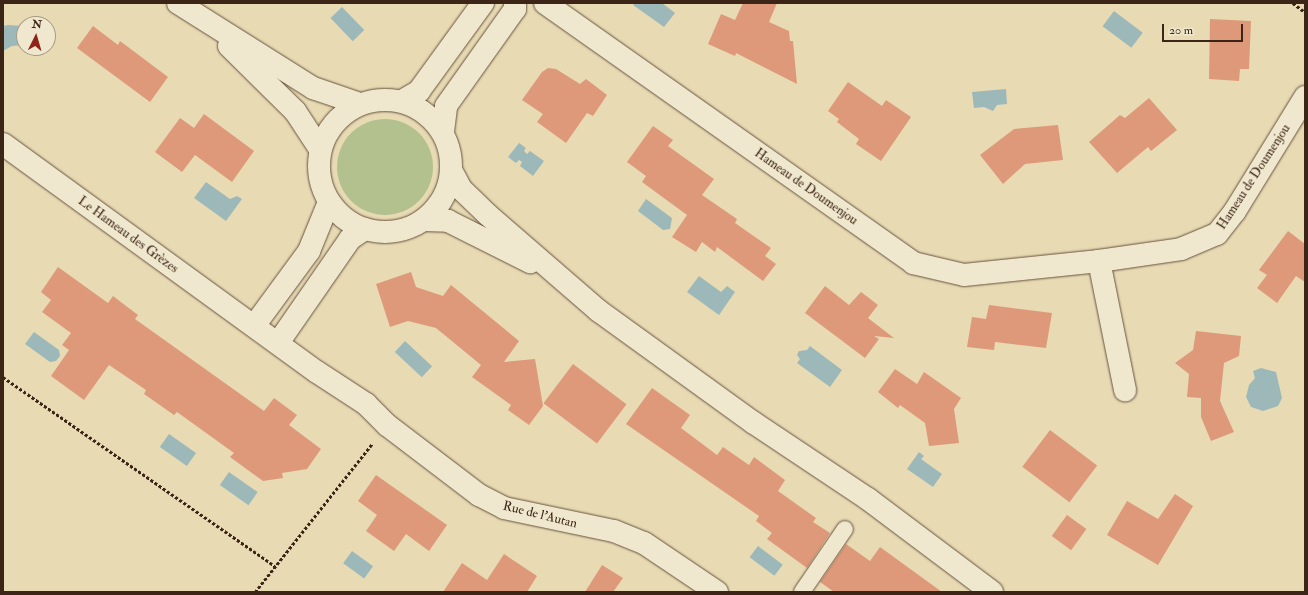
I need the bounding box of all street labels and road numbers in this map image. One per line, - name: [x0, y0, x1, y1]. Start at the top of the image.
- street label: Hameau de Doumenjou: [1214, 121, 1294, 233]
- street label: Hameau de Doumenjou: [751, 145, 861, 229]
- street label: Le Hameau des Grèzes: [75, 193, 181, 277]
- street label: Rue de l'Autan: [501, 498, 579, 532]

